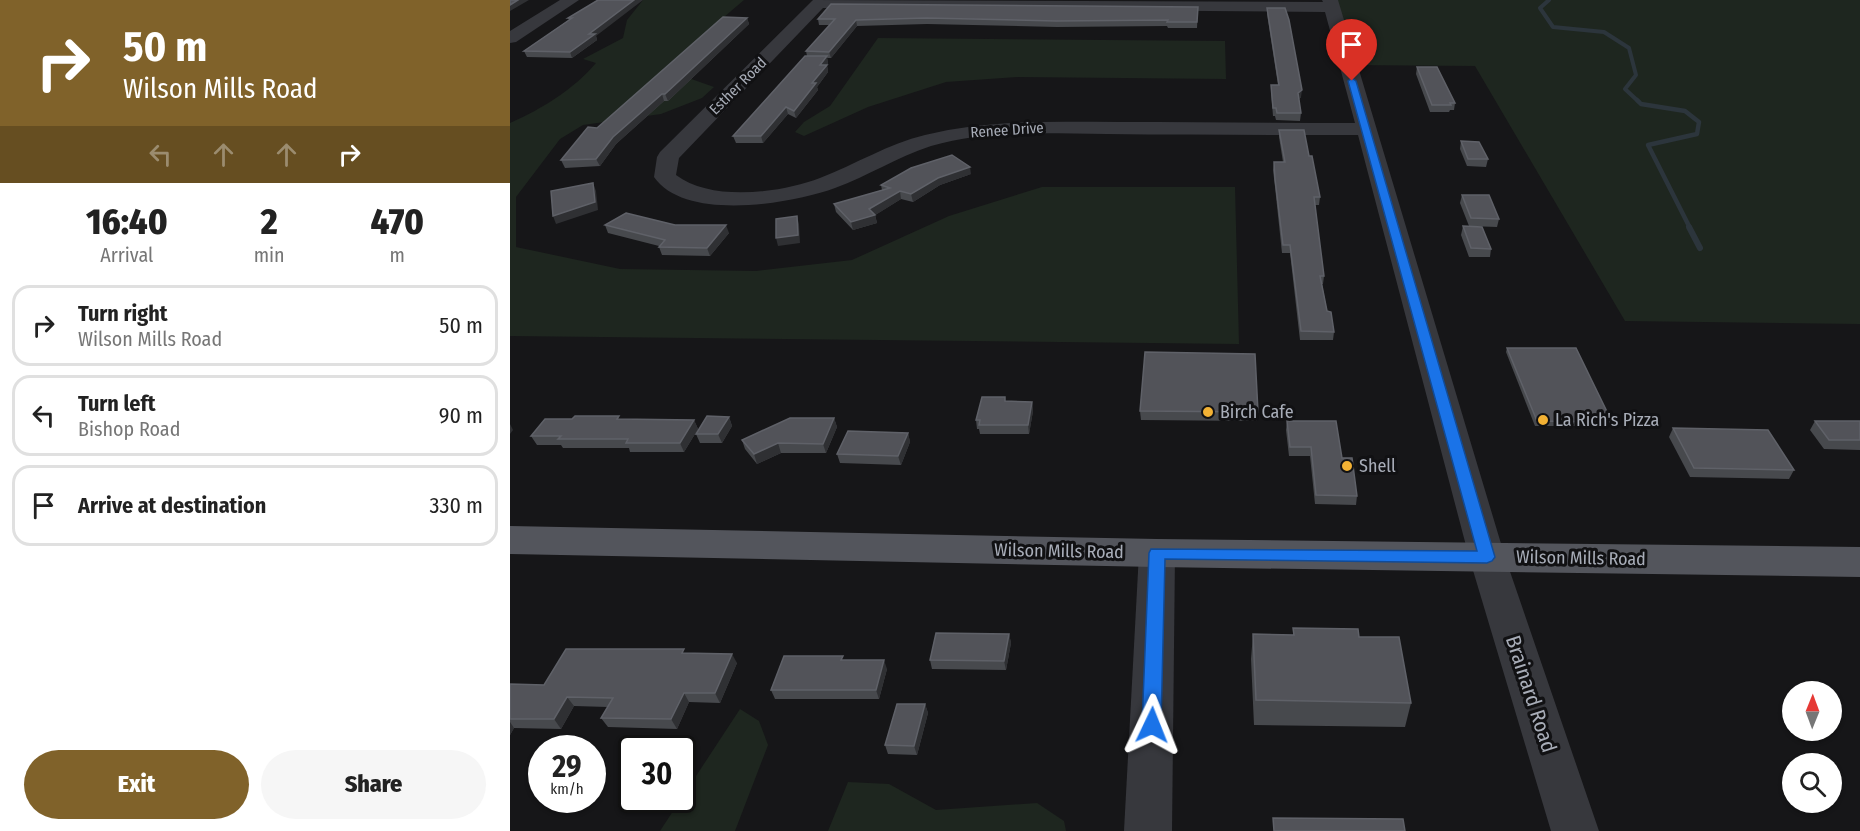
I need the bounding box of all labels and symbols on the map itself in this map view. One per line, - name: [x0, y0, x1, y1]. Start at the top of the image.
- pin: [1326, 19, 1377, 81]
- street label: Esther Road: [706, 54, 770, 118]
- street label: Renee Drive: [970, 118, 1044, 142]
- place label: Birch Cafe: [1220, 401, 1294, 423]
- marker: Birch Cafe: [1201, 405, 1215, 419]
- place label: La Rich's Pizza: [1555, 409, 1660, 431]
- marker: La Rich's Pizza: [1536, 413, 1550, 427]
- place label: Shell: [1359, 455, 1396, 477]
- marker: Shell: [1340, 459, 1354, 473]
- street label: Wilson Mills Road: [994, 539, 1124, 563]
- street label: Wilson Mills Road: [1516, 546, 1646, 570]
- street label: Brainard Road: [1500, 632, 1562, 756]
- north arrow: [1782, 681, 1842, 741]
- position arrow: [1120, 693, 1184, 757]
- speed limit sign: 30: [618, 735, 696, 813]

